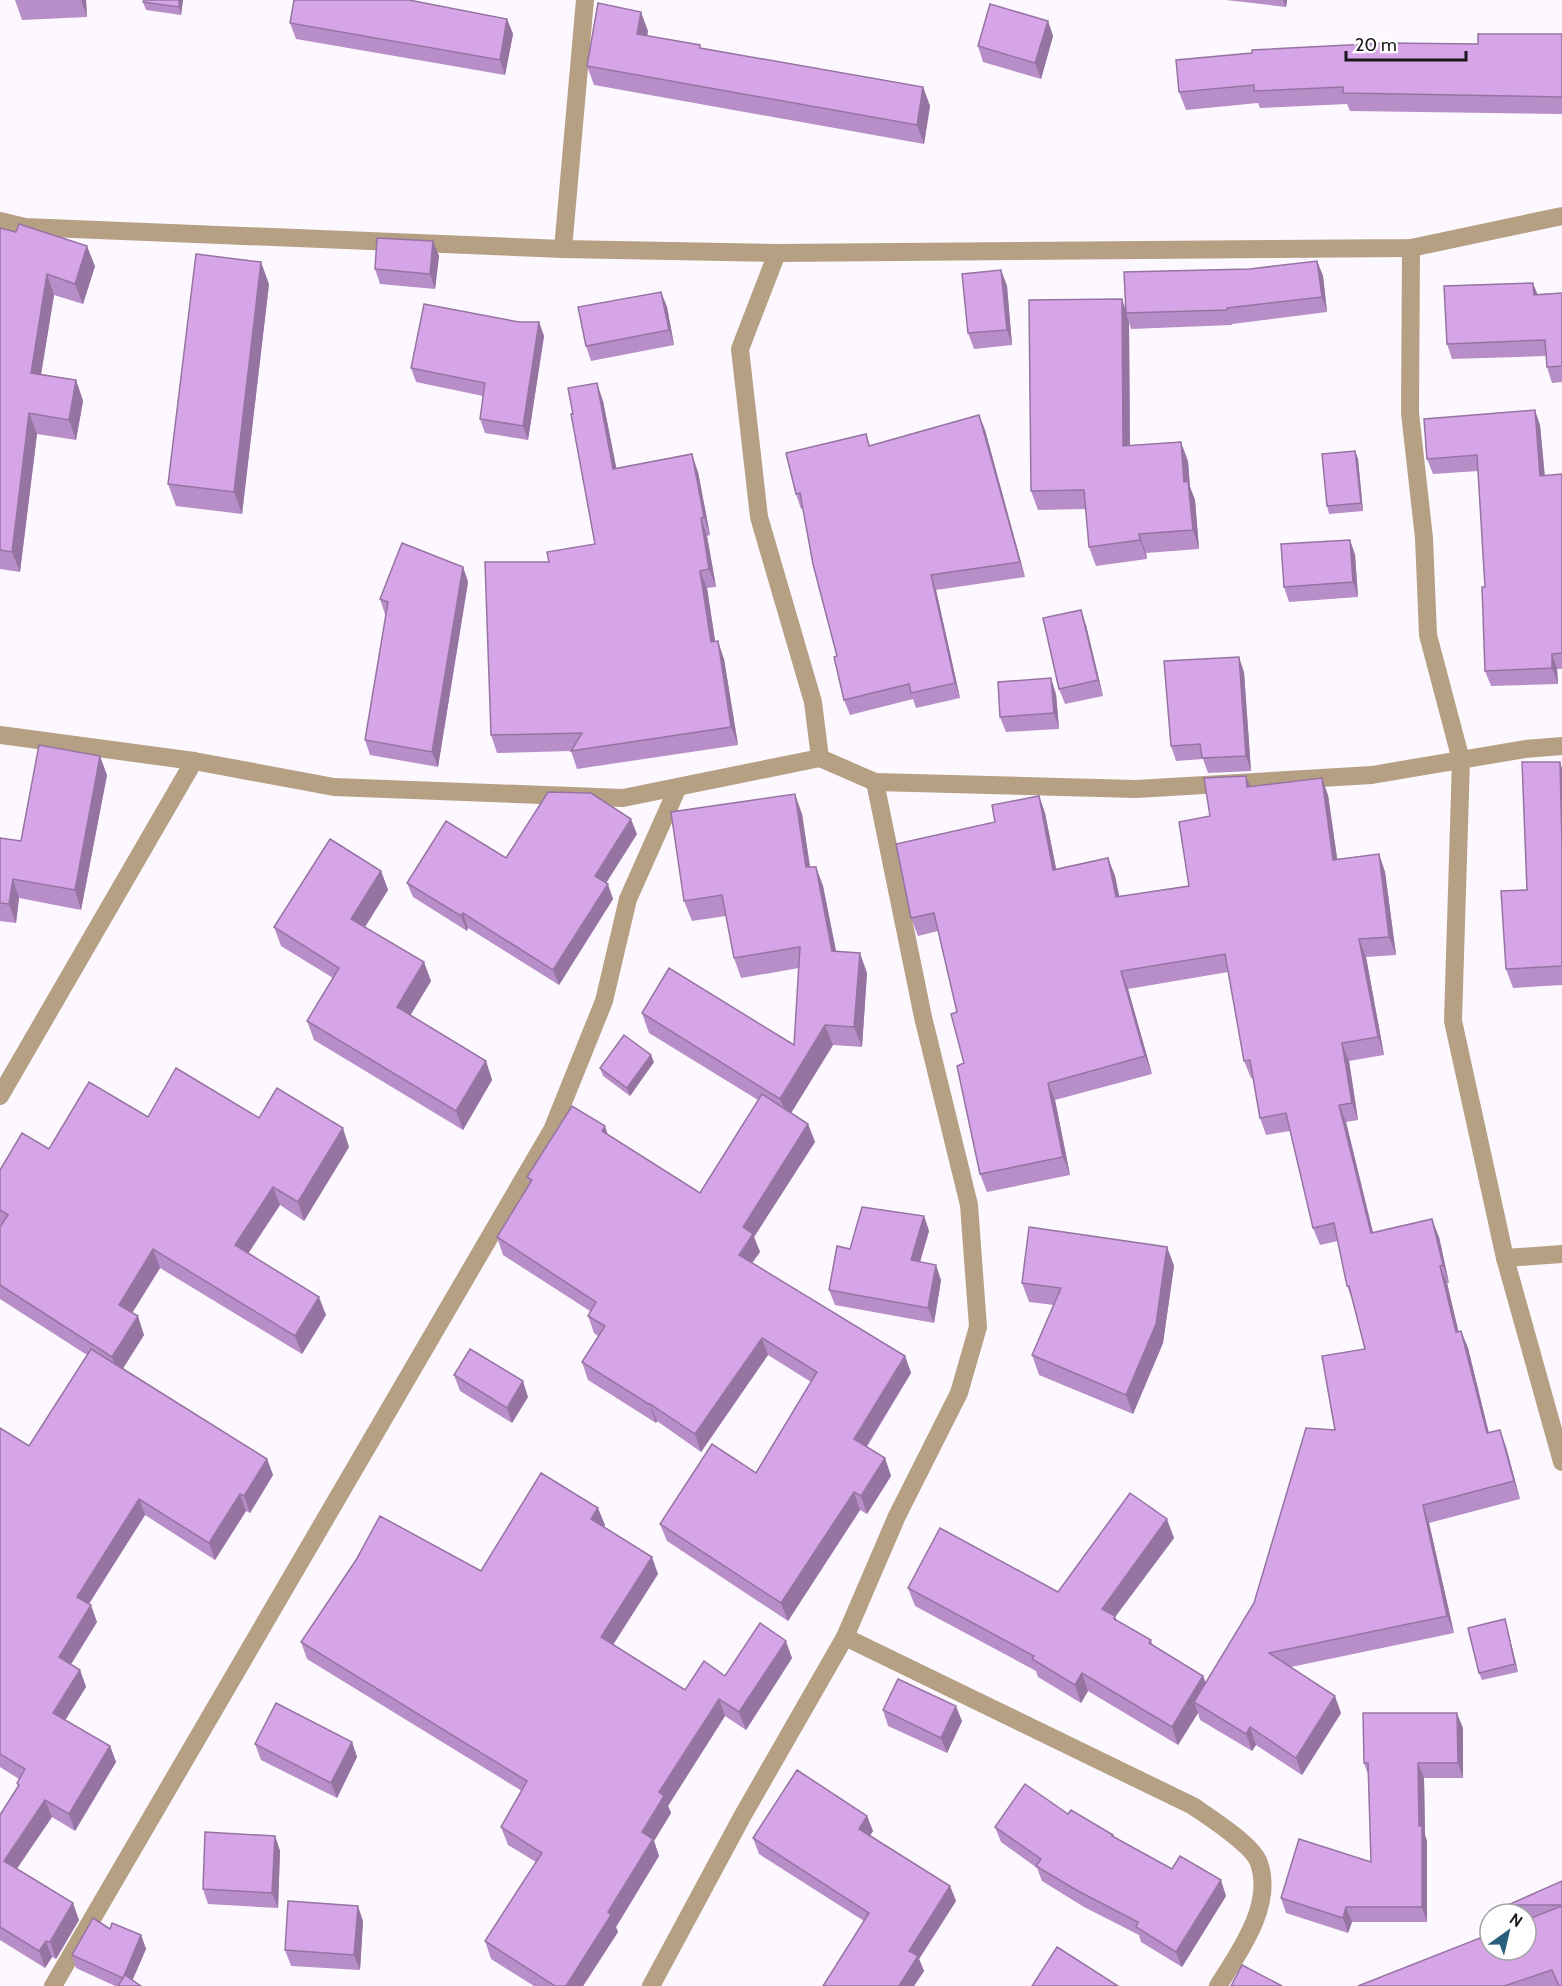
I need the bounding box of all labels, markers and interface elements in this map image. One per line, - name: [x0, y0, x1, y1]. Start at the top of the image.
- scale bar: [1346, 24, 1466, 62]
- text: 20 m: [1355, 34, 1397, 56]
- north arrow: [1478, 1902, 1538, 1962]
- text: N: [1506, 1909, 1526, 1931]

